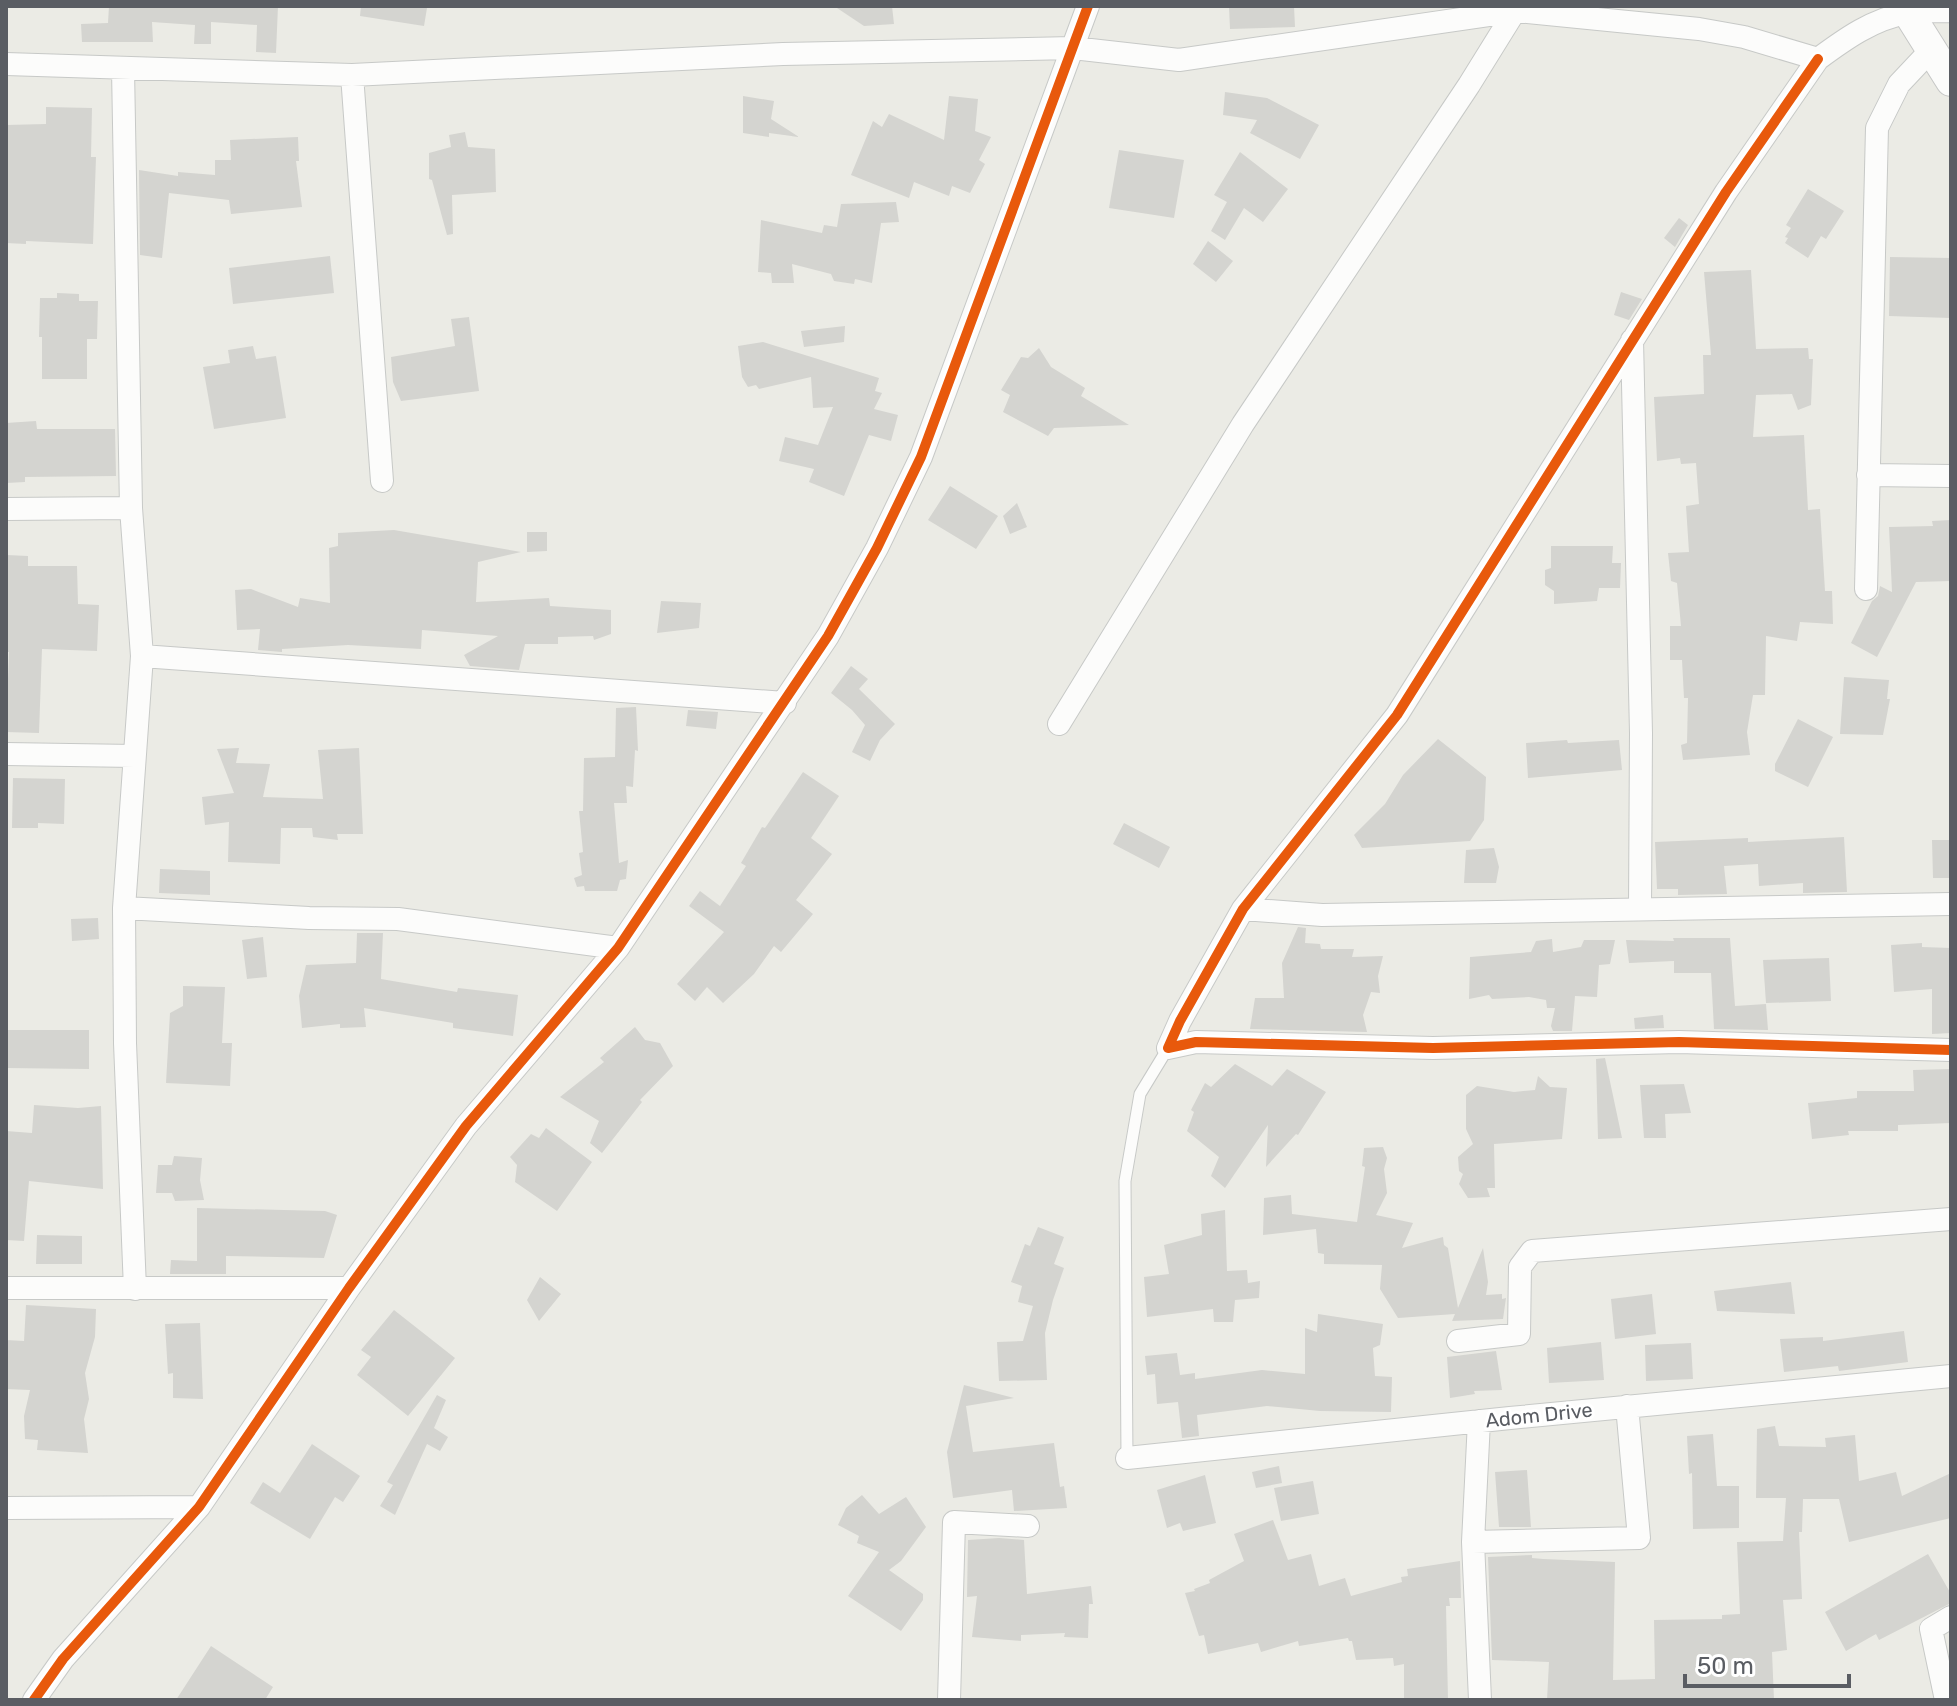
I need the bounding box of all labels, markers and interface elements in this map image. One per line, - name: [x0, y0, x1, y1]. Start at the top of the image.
- street label: Adom Drive: [1484, 1397, 1594, 1433]
- scale bar: [1685, 1638, 1849, 1688]
- text: 50 m: [1697, 1652, 1754, 1680]

